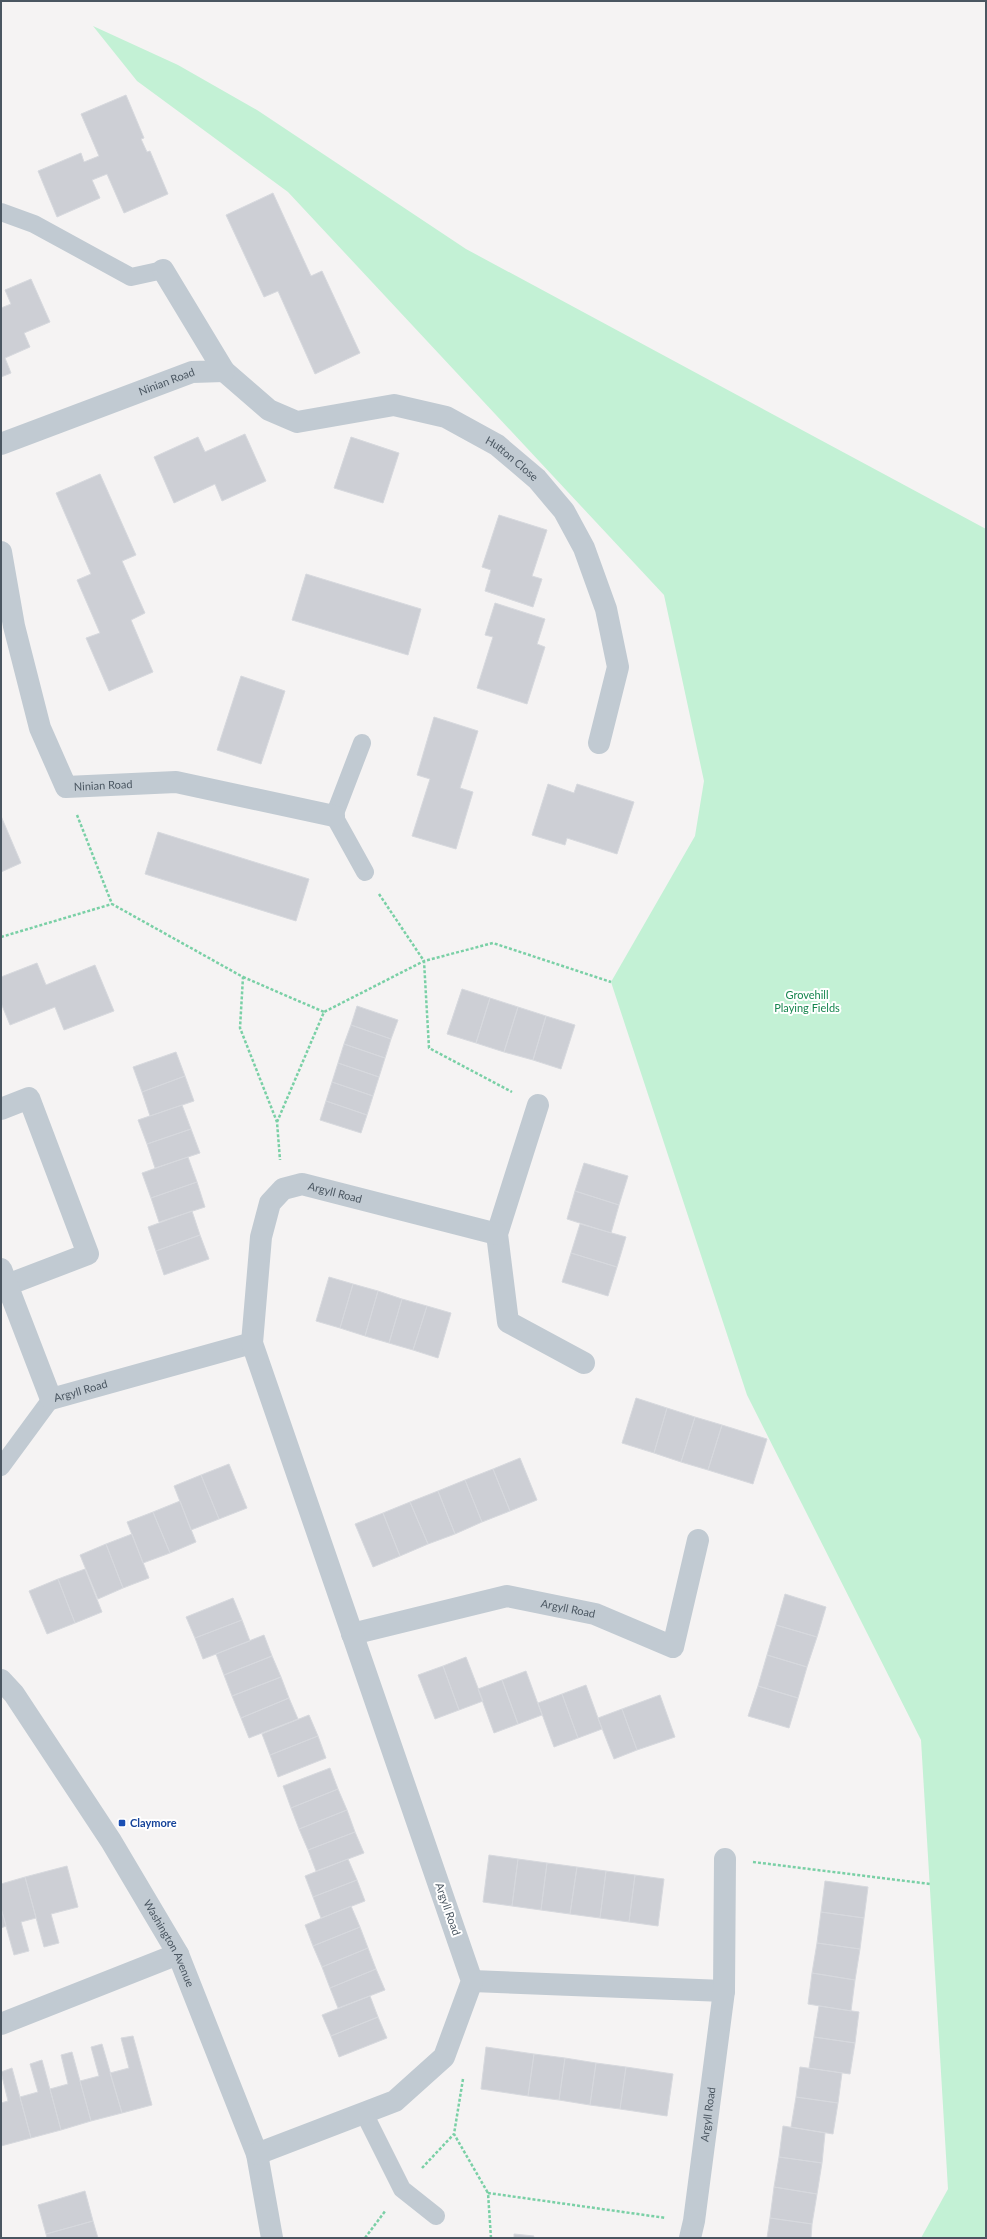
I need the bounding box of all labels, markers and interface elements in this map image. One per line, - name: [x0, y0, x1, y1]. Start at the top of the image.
- street label: Ninian Road: [137, 365, 196, 398]
- street label: Hutton Close: [484, 433, 541, 483]
- street label: Ninian Road: [73, 777, 133, 793]
- park label: Grovehill Playing Fields: [774, 988, 840, 1014]
- street label: Argyll Road: [307, 1179, 364, 1205]
- street label: Argyll Road: [52, 1377, 109, 1404]
- street label: Argyll Road: [540, 1596, 597, 1620]
- place label: Claymore: [130, 1816, 177, 1829]
- marker: Claymore: [117, 1818, 127, 1828]
- street label: Argyll Road: [433, 1881, 464, 1937]
- street label: Washington Avenue: [141, 1897, 197, 1989]
- street label: Argyll Road: [697, 2086, 717, 2143]

